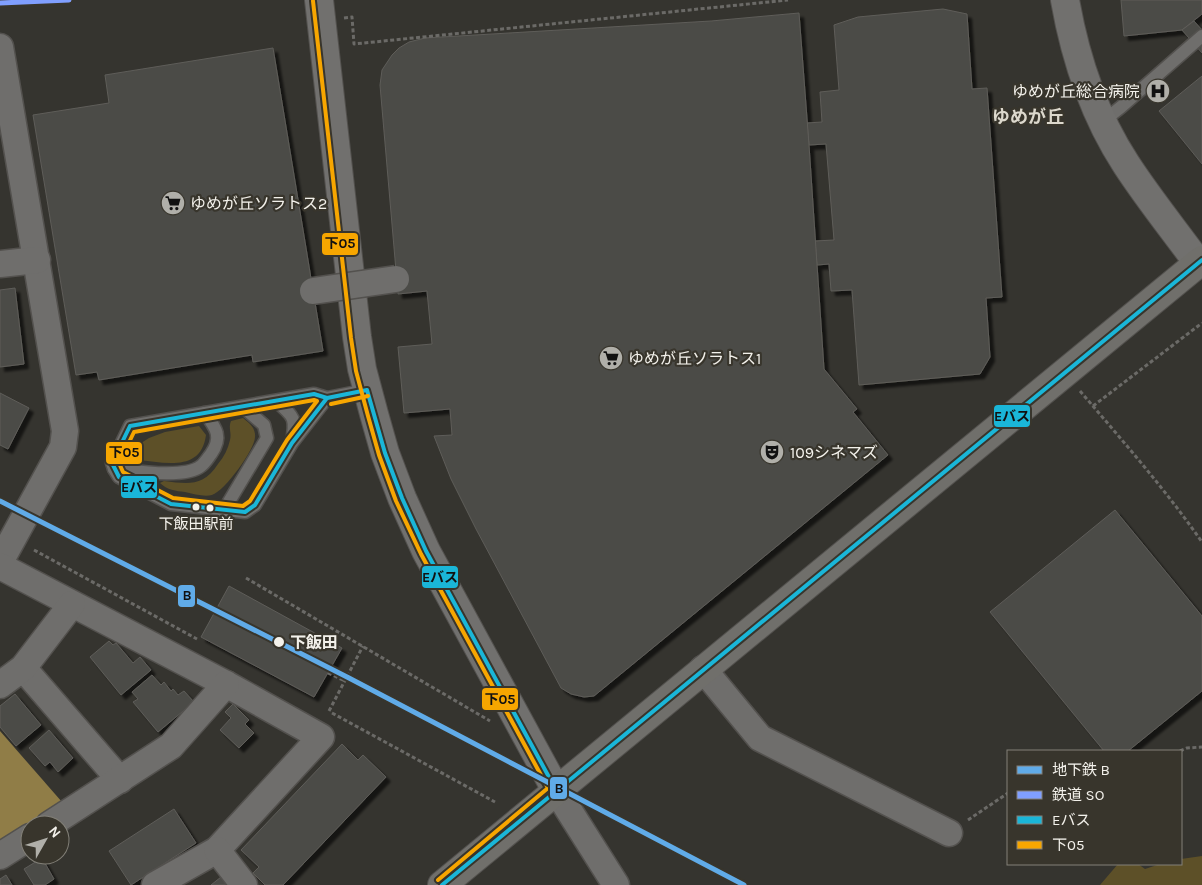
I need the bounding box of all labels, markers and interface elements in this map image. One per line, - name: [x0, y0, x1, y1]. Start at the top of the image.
- hospital icon: ゆめが丘総合病院: [1145, 78, 1171, 104]
- place label: ゆめが丘総合病院: [1012, 82, 1140, 101]
- district label: ゆめが丘: [992, 106, 1064, 128]
- supermarket icon: ゆめが丘ソラトス2: [160, 190, 186, 216]
- place label: ゆめが丘ソラトス2: [190, 194, 327, 213]
- line badge: 下05: [321, 232, 359, 256]
- text: 下05: [324, 235, 356, 252]
- supermarket icon: ゆめが丘ソラトス1: [598, 345, 624, 371]
- place label: ゆめが丘ソラトス1: [628, 349, 761, 368]
- line badge: Eバス: [993, 404, 1031, 428]
- text: Eバス: [994, 408, 1030, 425]
- theatre icon: 109シネマズ: [759, 439, 785, 465]
- line badge: 下05: [105, 441, 143, 465]
- place label: 109シネマズ: [790, 443, 878, 462]
- text: 下05: [108, 444, 140, 461]
- line badge: Eバス: [120, 475, 158, 499]
- text: Eバス: [121, 479, 157, 496]
- marker: 下飯田駅前: [191, 502, 201, 512]
- unlabelled marker: [205, 503, 215, 513]
- place label: 下飯田駅前: [158, 515, 234, 533]
- line badge: Eバス: [421, 565, 459, 589]
- text: Eバス: [422, 569, 458, 586]
- line badge: B: [177, 584, 196, 608]
- text: B: [182, 587, 192, 604]
- place label: 下飯田: [290, 633, 338, 652]
- marker: 下飯田: [272, 635, 286, 649]
- line badge: 下05: [481, 687, 519, 711]
- text: 下05: [484, 691, 516, 708]
- legend: [1007, 750, 1182, 865]
- text: 地下鉄 B: [1052, 761, 1110, 779]
- line badge: B: [549, 776, 568, 800]
- text: B: [554, 780, 564, 797]
- text: 鉄道 SO: [1052, 786, 1104, 804]
- text: Eバス: [1052, 811, 1090, 829]
- north arrow: [20, 815, 70, 865]
- text: N: [45, 823, 64, 841]
- text: 下05: [1052, 836, 1084, 854]

